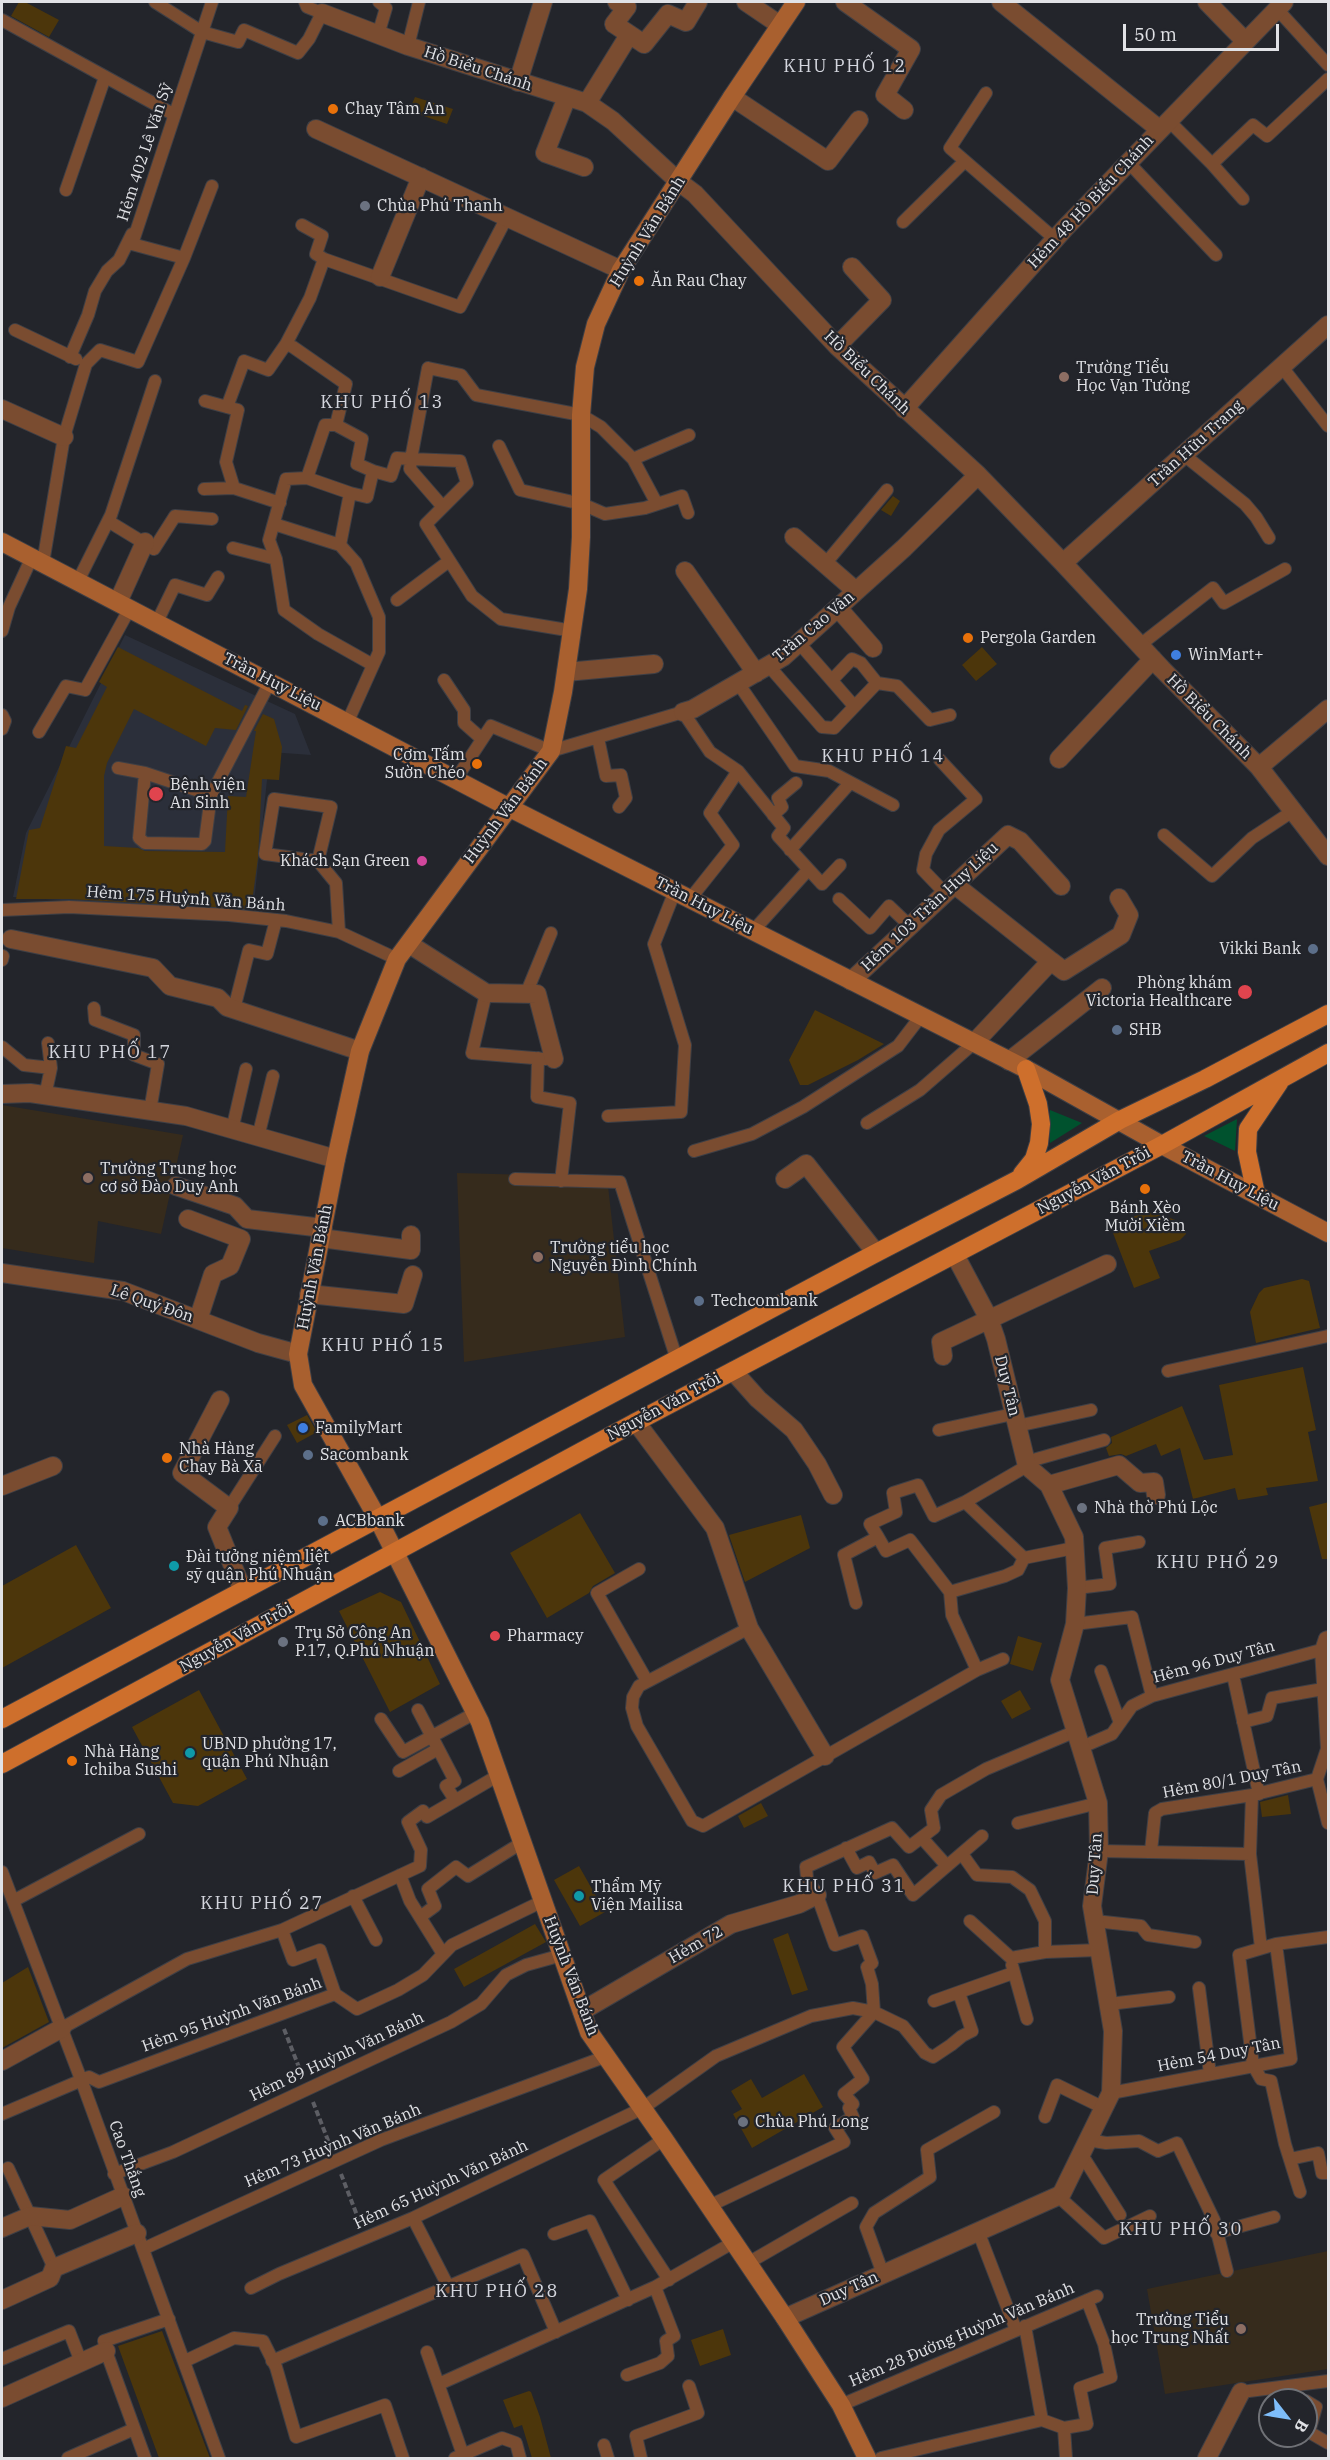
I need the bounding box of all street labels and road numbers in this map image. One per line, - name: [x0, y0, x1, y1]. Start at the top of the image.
- street label: Hồ Biểu Chánh: [421, 42, 535, 96]
- street label: Hẻm 402 Lê Văn Sỹ: [114, 80, 176, 224]
- street label: Hẻm 48 Hồ Biểu Chánh: [1024, 131, 1158, 273]
- street label: Huỳnh Văn Bánh: [606, 173, 690, 291]
- street label: Hồ Biểu Chánh: [820, 327, 914, 419]
- street label: Trần Hữu Trang: [1145, 396, 1247, 492]
- street label: Trần Cao Vân: [769, 587, 859, 667]
- street label: Trần Huy Liệu: [220, 649, 324, 715]
- street label: Hồ Biểu Chánh: [1162, 670, 1256, 764]
- street label: Huỳnh Văn Bánh: [460, 755, 552, 867]
- street label: Hẻm 103 Trần Huy Liệu: [857, 838, 1003, 976]
- street label: Trần Huy Liệu: [652, 873, 756, 939]
- street label: Hẻm 175 Huỳnh Văn Bánh: [86, 882, 286, 916]
- street label: Nguyễn Văn Trỗi: [1034, 1143, 1154, 1219]
- street label: Trần Huy Liệu: [1178, 1147, 1282, 1215]
- street label: Huỳnh Văn Bánh: [293, 1203, 337, 1331]
- street label: Lê Quý Ðôn: [108, 1281, 196, 1327]
- street label: Duy Tân: [990, 1353, 1024, 1419]
- street label: Nguyễn Văn Trỗi: [604, 1369, 724, 1445]
- street label: Nguyễn Văn Trỗi: [177, 1599, 295, 1677]
- street label: Hẻm 96 Duy Tân: [1151, 1637, 1277, 1687]
- street label: Hẻm 80/1 Duy Tân: [1161, 1757, 1303, 1803]
- street label: Duy Tân: [1083, 1832, 1107, 1896]
- street label: Huỳnh Văn Bánh: [539, 1913, 603, 2039]
- street label: Hẻm 72: [666, 1922, 726, 1968]
- street label: Hẻm 95 Huỳnh Văn Bánh: [139, 1974, 325, 2056]
- street label: Hẻm 89 Huỳnh Văn Bánh: [247, 2008, 427, 2106]
- street label: Hẻm 54 Duy Tân: [1156, 2034, 1282, 2076]
- street label: Hẻm 73 Huỳnh Văn Bánh: [242, 2100, 424, 2192]
- street label: Cao Thắng: [104, 2118, 150, 2200]
- street label: Hẻm 65 Huỳnh Văn Bánh: [351, 2136, 531, 2234]
- street label: Duy Tân: [817, 2268, 881, 2310]
- street label: Hẻm 28 Đường Huỳnh Văn Bánh: [847, 2279, 1077, 2391]

